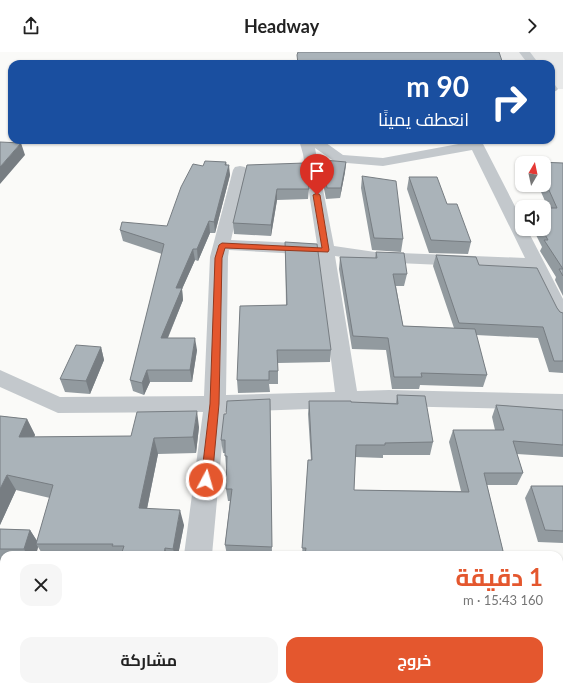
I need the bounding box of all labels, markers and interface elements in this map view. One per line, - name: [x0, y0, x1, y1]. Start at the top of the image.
- icon: share: [20, 15, 42, 37]
- text: Headway: [244, 15, 319, 37]
- icon: forward: [521, 15, 543, 37]
- text: 90 m: [406, 69, 469, 103]
- icon: right: [483, 76, 535, 128]
- text: انعطف يمينًا: [378, 108, 469, 130]
- pin: [300, 154, 334, 195]
- north arrow: [515, 156, 551, 192]
- map controls: [515, 156, 551, 236]
- icon: arrive: [306, 160, 328, 182]
- button: sound: [515, 200, 551, 236]
- position arrow: [185, 459, 227, 501]
- text: 1 دقيقة: [455, 562, 543, 591]
- button: close: [20, 564, 62, 606]
- text: 160 m · 15:43: [463, 592, 543, 608]
- button: مشاركة: [20, 637, 278, 683]
- button: خروج: [286, 637, 543, 683]

